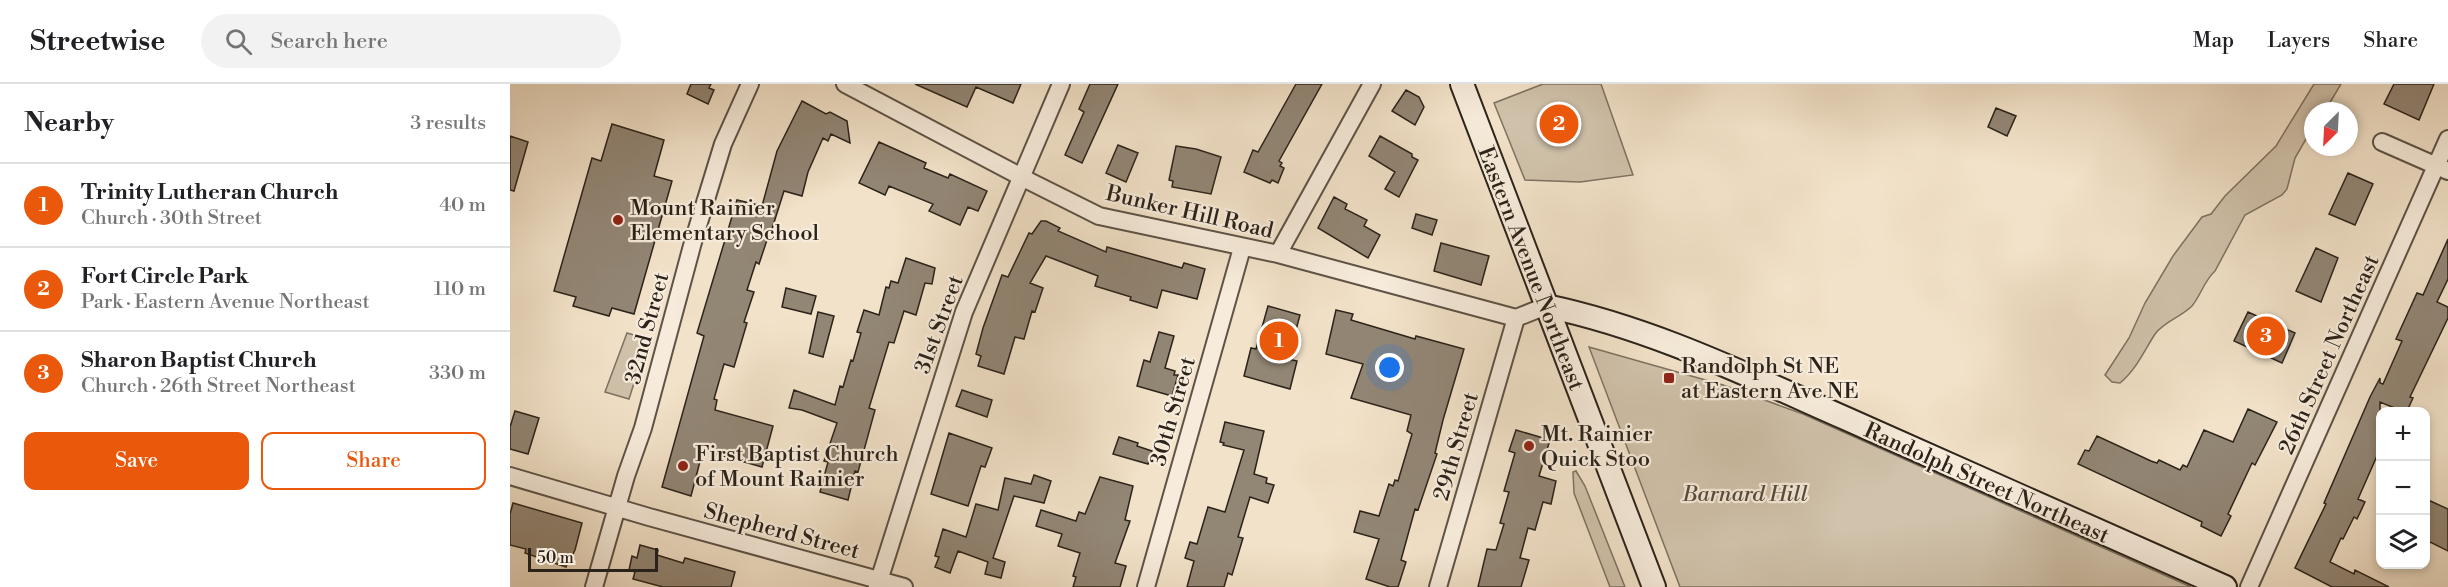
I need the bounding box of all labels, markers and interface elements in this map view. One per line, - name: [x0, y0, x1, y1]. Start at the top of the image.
- search box: [201, 14, 621, 68]
- text: Streetwise: [30, 24, 165, 59]
- icon: search: [222, 25, 255, 58]
- text: Search here: [270, 28, 388, 55]
- text: Map: [2193, 28, 2234, 54]
- text: Layers: [2267, 28, 2330, 54]
- text: Share: [2363, 28, 2418, 54]
- pin: 2: [1540, 102, 1578, 147]
- north arrow: [2304, 102, 2358, 156]
- text: Nearby: [24, 107, 114, 139]
- text: 3 results: [410, 111, 486, 136]
- street label: Eastern Avenue Northeast: [1472, 143, 1590, 394]
- text: Trinity Lutheran Church: [81, 179, 338, 206]
- street label: Bunker Hill Road: [1102, 180, 1277, 245]
- text: 1: [39, 193, 48, 218]
- text: 40 m: [439, 193, 486, 218]
- place label: Mount Rainier Elementary School: [630, 195, 820, 247]
- text: Church · 30th Street: [81, 206, 262, 231]
- marker: Mount Rainier Elementary School: [611, 213, 625, 227]
- street label: 26th Street Northeast: [2273, 251, 2386, 459]
- text: Fort Circle Park: [81, 263, 249, 290]
- street label: 32nd Street: [620, 269, 675, 387]
- street label: 31st Street: [909, 271, 970, 378]
- text: 2: [37, 277, 50, 302]
- text: 110 m: [434, 277, 486, 302]
- text: Park · Eastern Avenue Northeast: [81, 290, 370, 315]
- pin: 3: [2246, 314, 2286, 358]
- pin: 1: [1260, 318, 1298, 364]
- text: Sharon Baptist Church: [81, 347, 317, 374]
- your location: [1375, 353, 1404, 382]
- place label: Randolph St NE at Eastern Ave NE: [1681, 353, 1859, 405]
- street label: 30th Street: [1145, 354, 1202, 469]
- text: 3: [37, 361, 50, 386]
- text: 330 m: [429, 361, 486, 386]
- marker: Randolph St NE at Eastern Ave NE: [1662, 371, 1676, 385]
- text: Church · 26th Street Northeast: [81, 374, 356, 399]
- street label: 29th Street: [1428, 389, 1485, 504]
- map controls: [2376, 407, 2430, 569]
- button: +: [2376, 407, 2430, 461]
- street label: Randolph Street Northeast: [1860, 417, 2113, 550]
- place label: Mt. Rainier Quick Stoo: [1541, 421, 1653, 473]
- button: Save: [24, 432, 249, 490]
- button: Share: [261, 432, 486, 490]
- marker: Mt. Rainier Quick Stoo: [1522, 439, 1536, 453]
- place label: First Baptist Church of Mount Rainier: [695, 441, 899, 493]
- marker: First Baptist Church of Mount Rainier: [676, 459, 690, 473]
- button: −: [2376, 461, 2430, 515]
- park label: Barnard Hill: [1681, 481, 1808, 508]
- street label: Shepherd Street: [701, 498, 863, 565]
- button: layers: [2376, 515, 2430, 569]
- scale bar: [528, 545, 658, 572]
- text: 50 m: [537, 548, 574, 568]

